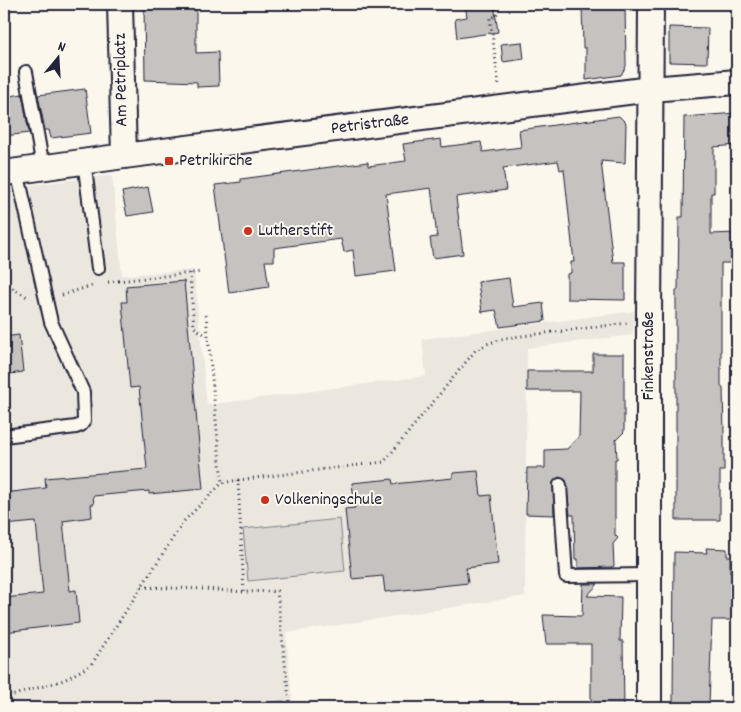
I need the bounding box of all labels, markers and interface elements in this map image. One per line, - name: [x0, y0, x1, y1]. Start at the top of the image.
- north arrow: [32, 32, 82, 82]
- street label: Am Petriplatz: [109, 33, 135, 127]
- text: N: [55, 37, 68, 58]
- street label: Petristraße: [330, 108, 411, 142]
- place label: Petrikirche: [179, 149, 253, 174]
- marker: Petrikirche: [163, 155, 175, 167]
- place label: Lutherstift: [258, 219, 333, 244]
- marker: Lutherstift: [242, 225, 254, 237]
- street label: Finkenstraße: [637, 311, 662, 401]
- place label: Volkeningschule: [275, 488, 382, 513]
- marker: Volkeningschule: [259, 494, 271, 506]

